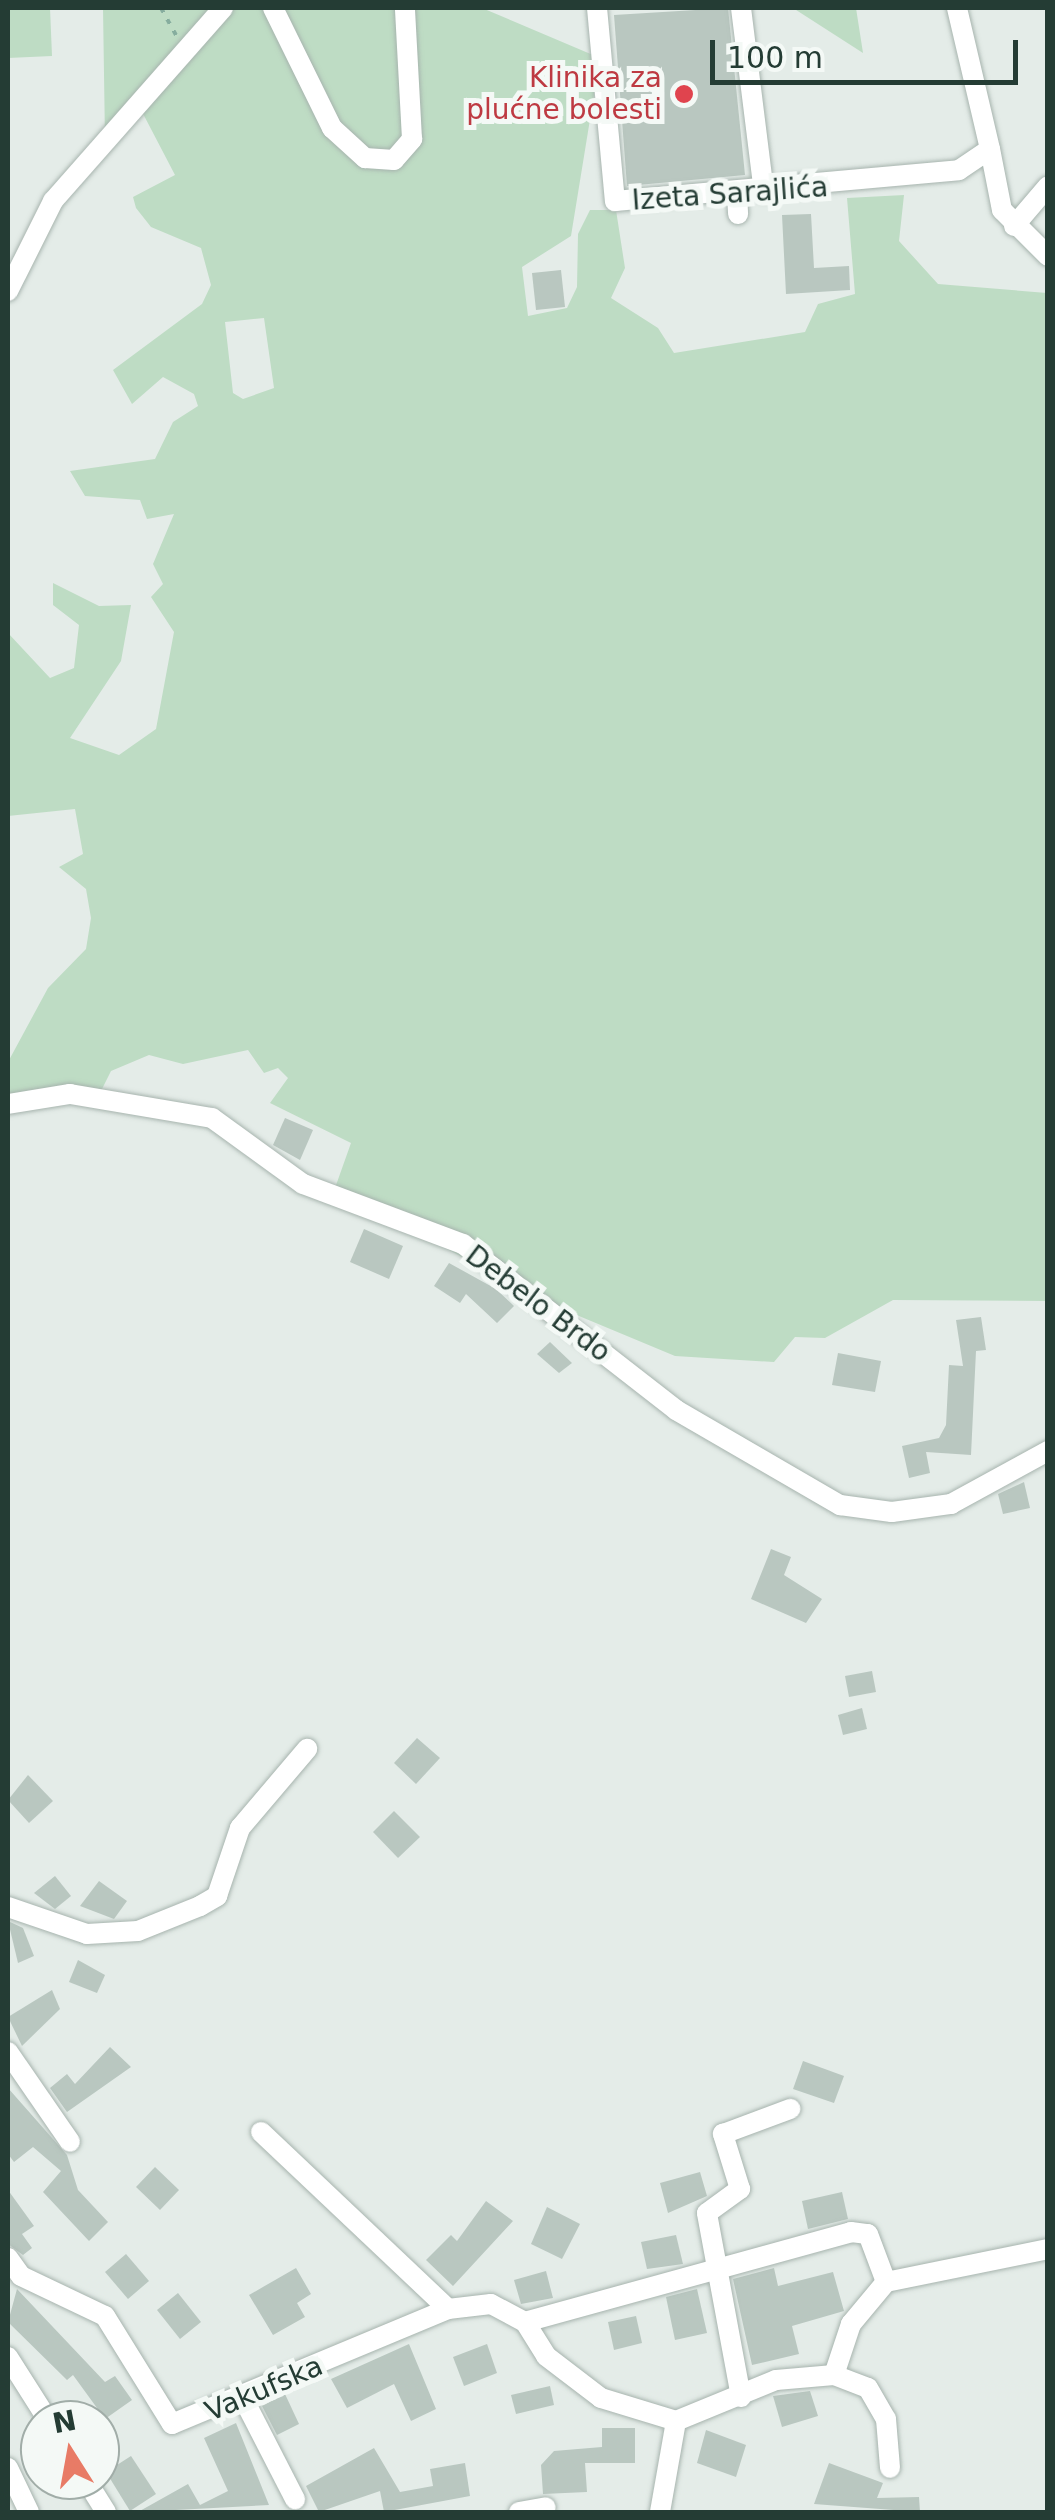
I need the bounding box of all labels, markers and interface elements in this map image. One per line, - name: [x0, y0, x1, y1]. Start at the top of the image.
- scale bar: [715, 20, 1022, 82]
- text: 100 m: [727, 40, 823, 75]
- place label: Klinika za plućne bolesti: [466, 61, 662, 127]
- marker: Klinika za plućne bolesti: [671, 81, 697, 107]
- street label: Izeta Sarajlića: [631, 170, 829, 218]
- street label: Debelo Brdo: [459, 1239, 617, 1369]
- street label: Vakufska: [200, 2349, 328, 2429]
- north arrow: [20, 2400, 120, 2500]
- text: N: [50, 2404, 79, 2440]

